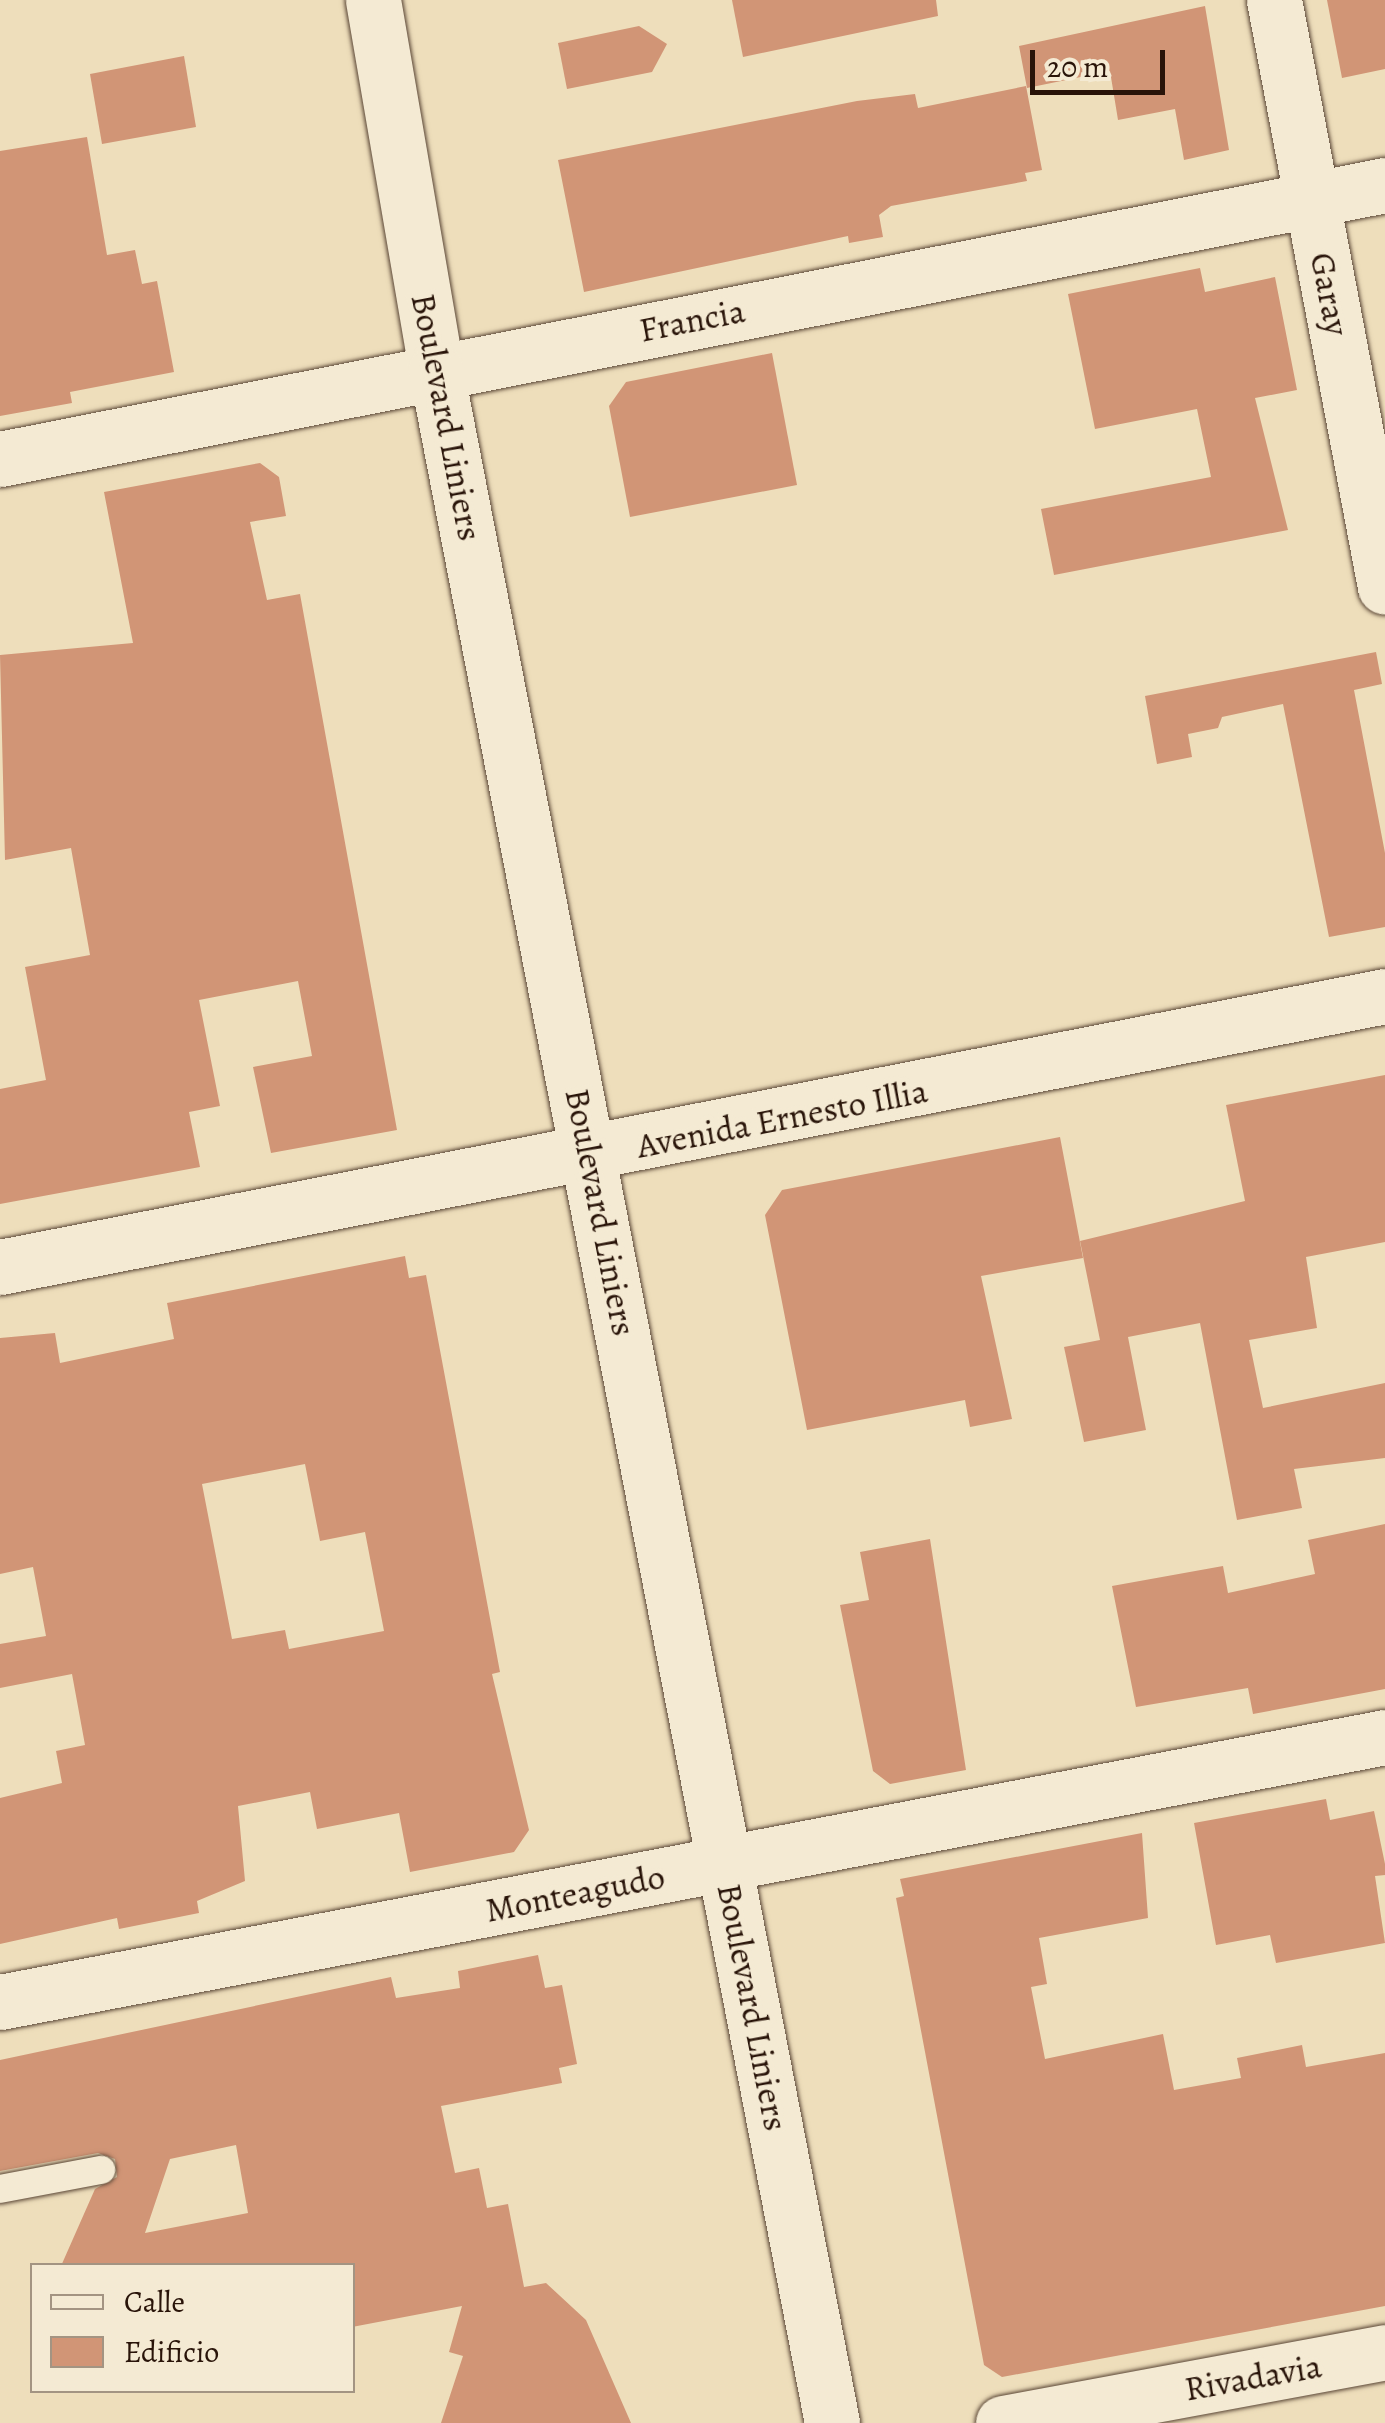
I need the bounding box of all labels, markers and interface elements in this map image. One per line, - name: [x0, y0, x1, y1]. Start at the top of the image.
- scale bar: [1035, 30, 1170, 92]
- text: 20 m: [1047, 47, 1108, 87]
- street label: Garay: [1301, 249, 1359, 339]
- street label: Francia: [636, 289, 748, 351]
- street label: Boulevard Liniers: [402, 290, 492, 544]
- street label: Avenida Ernesto Illia: [633, 1069, 931, 1167]
- street label: Boulevard Liniers: [556, 1085, 646, 1339]
- street label: Monteagudo: [482, 1855, 668, 1931]
- street label: Boulevard Liniers: [708, 1880, 798, 2134]
- legend: [30, 2263, 355, 2393]
- text: Calle: [124, 2282, 185, 2322]
- text: Edificio: [124, 2332, 219, 2372]
- street label: Rivadavia: [1181, 2344, 1325, 2410]

